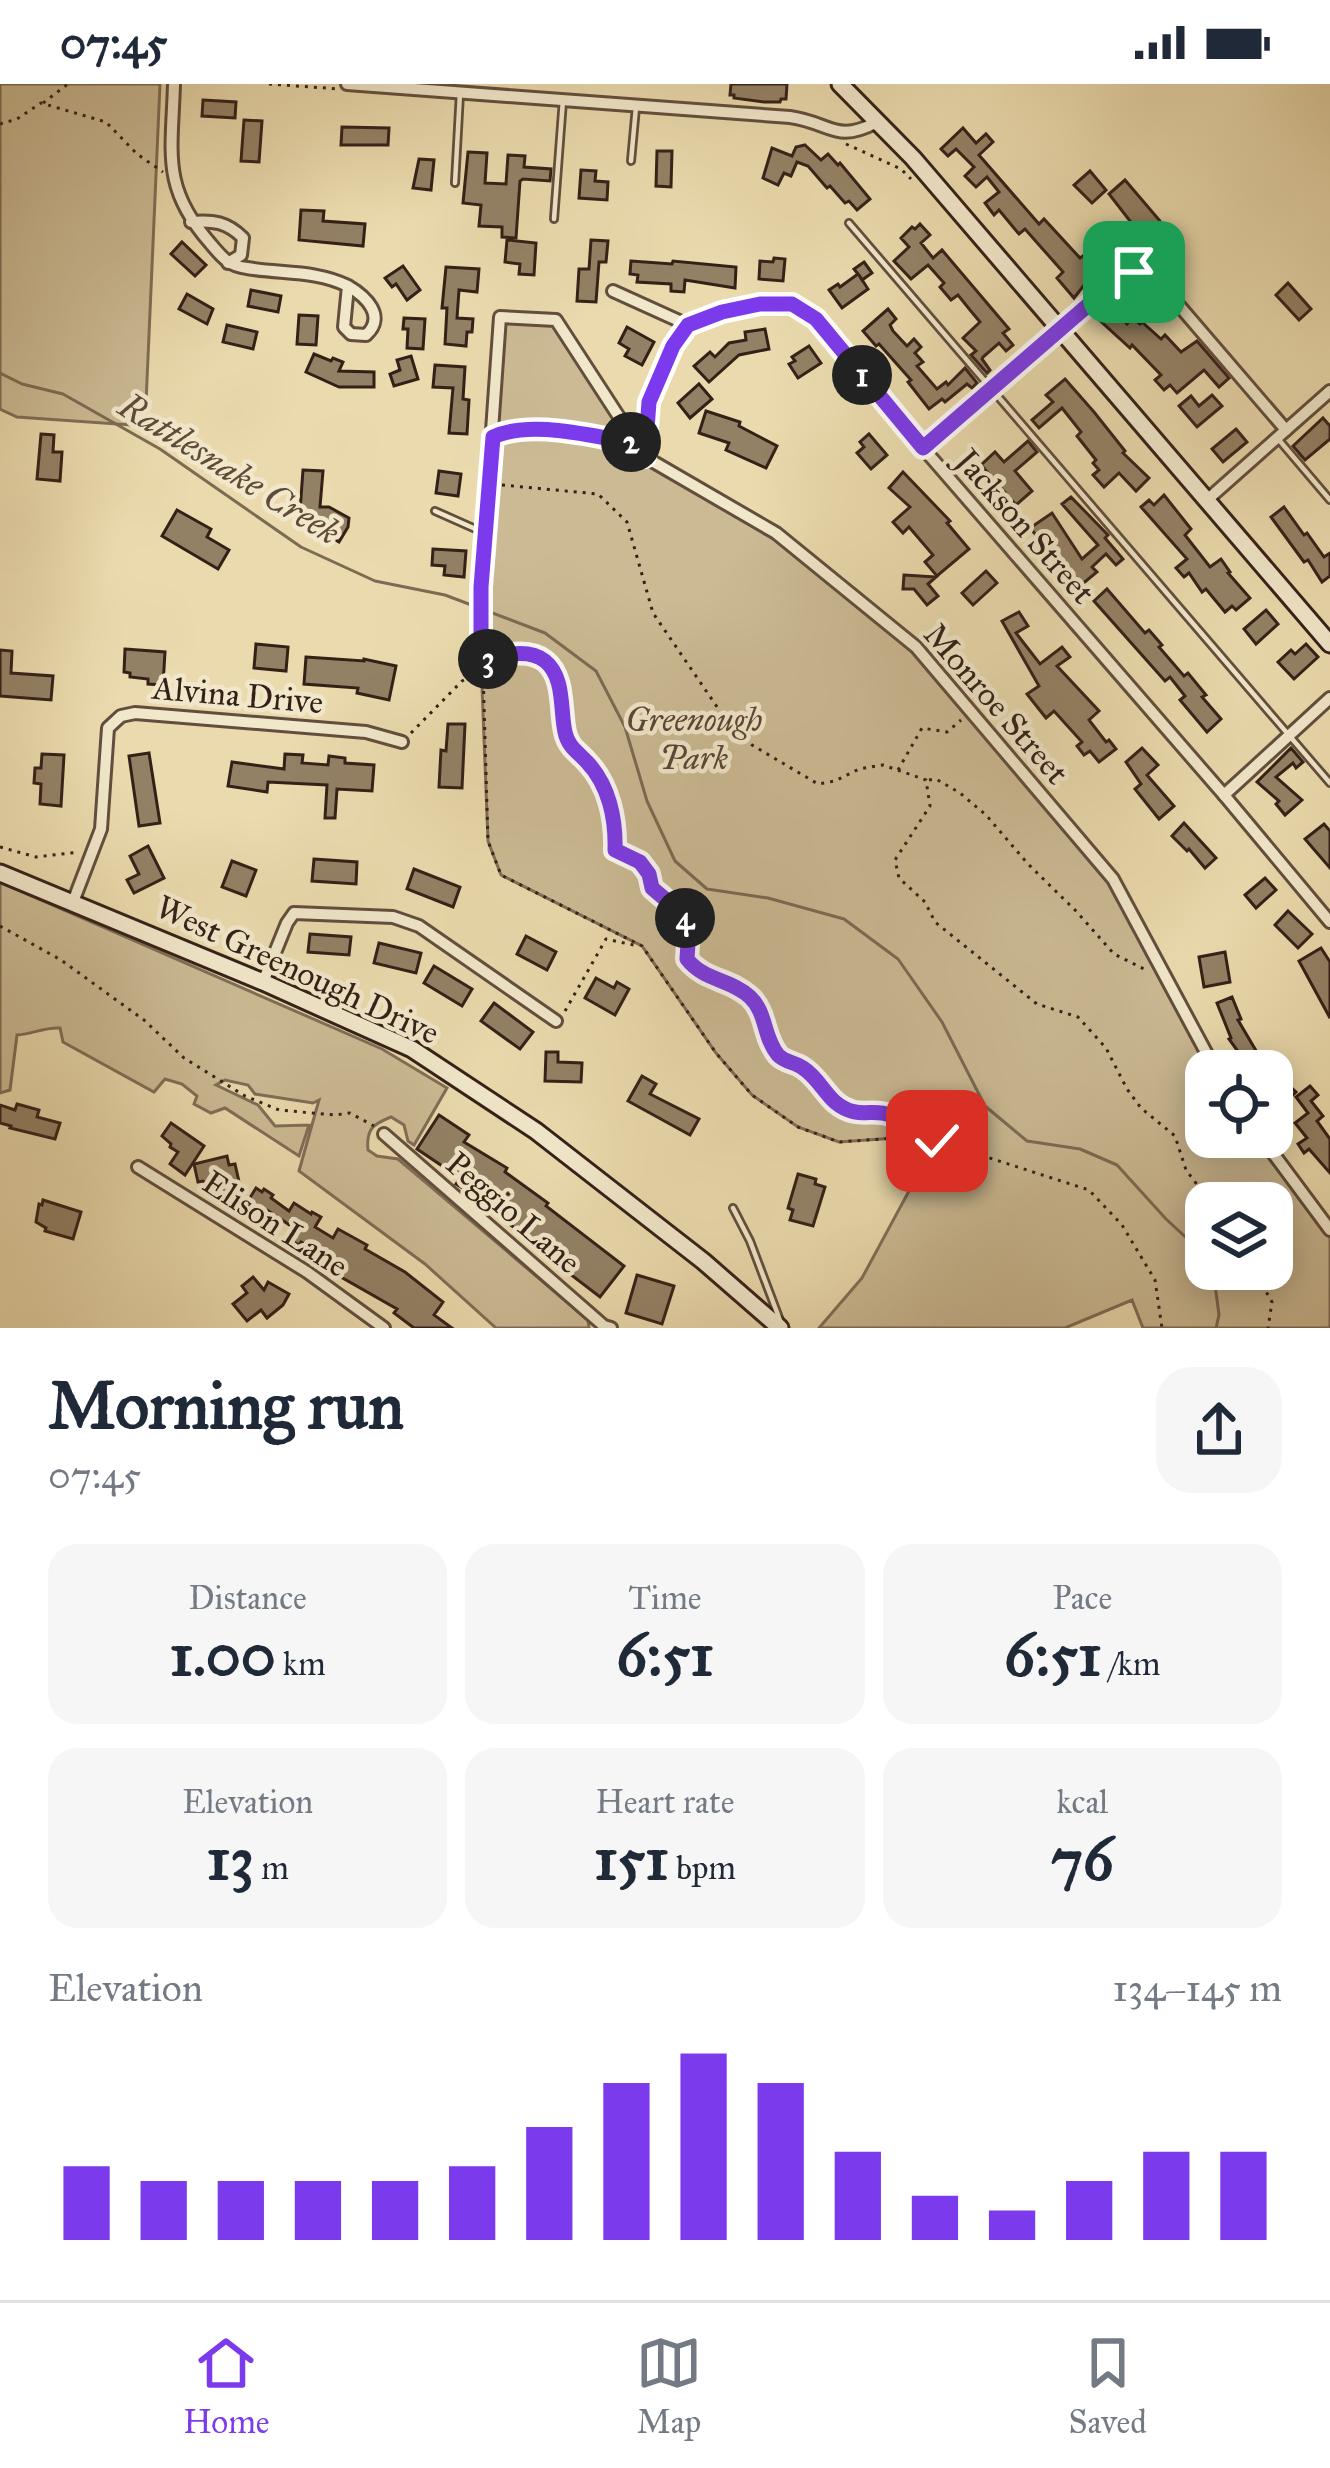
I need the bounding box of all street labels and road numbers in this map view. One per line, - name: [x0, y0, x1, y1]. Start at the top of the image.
- street label: Jackson Street: [945, 439, 1103, 613]
- street label: Monroe Street: [915, 615, 1077, 793]
- street label: Alvina Drive: [149, 667, 325, 722]
- street label: West Greenough Drive: [150, 887, 445, 1053]
- street label: Peggio Lane: [438, 1143, 589, 1282]
- street label: Elison Lane: [195, 1162, 356, 1286]

